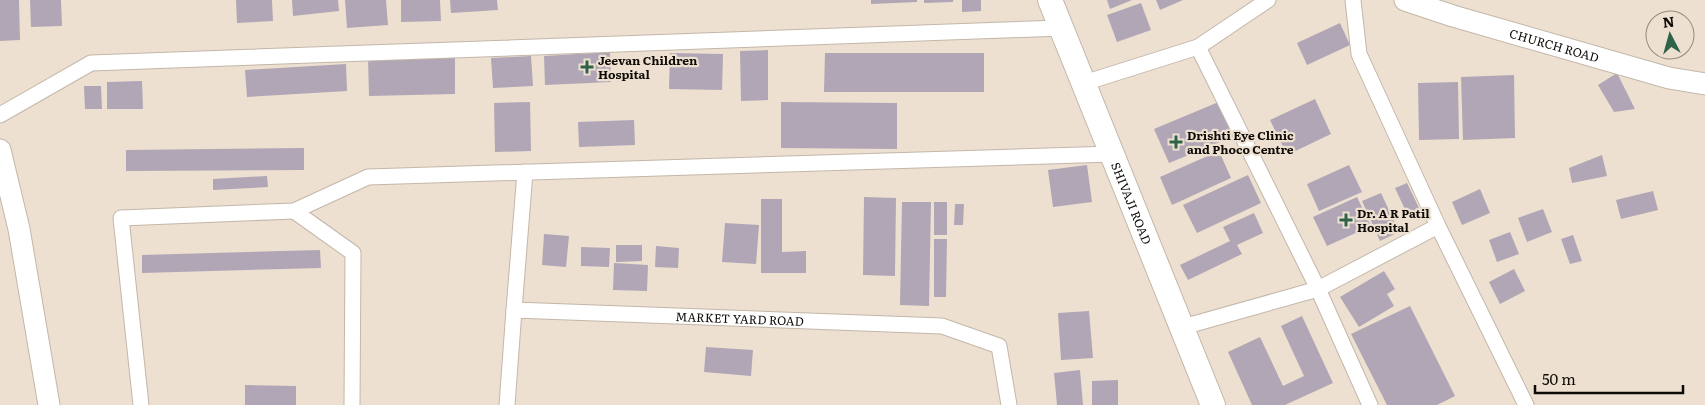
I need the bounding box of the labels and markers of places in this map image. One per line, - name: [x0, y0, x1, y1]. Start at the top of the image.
- place label: Jeevan Children Hospital: [598, 51, 698, 83]
- marker: Jeevan Children Hospital: [580, 60, 594, 74]
- place label: Drishti Eye Clinic and Phoco Centre: [1187, 126, 1294, 158]
- marker: Drishti Eye Clinic and Phoco Centre: [1169, 135, 1183, 149]
- place label: Dr. A R Patil Hospital: [1357, 204, 1430, 236]
- marker: Dr. A R Patil Hospital: [1339, 213, 1353, 227]

